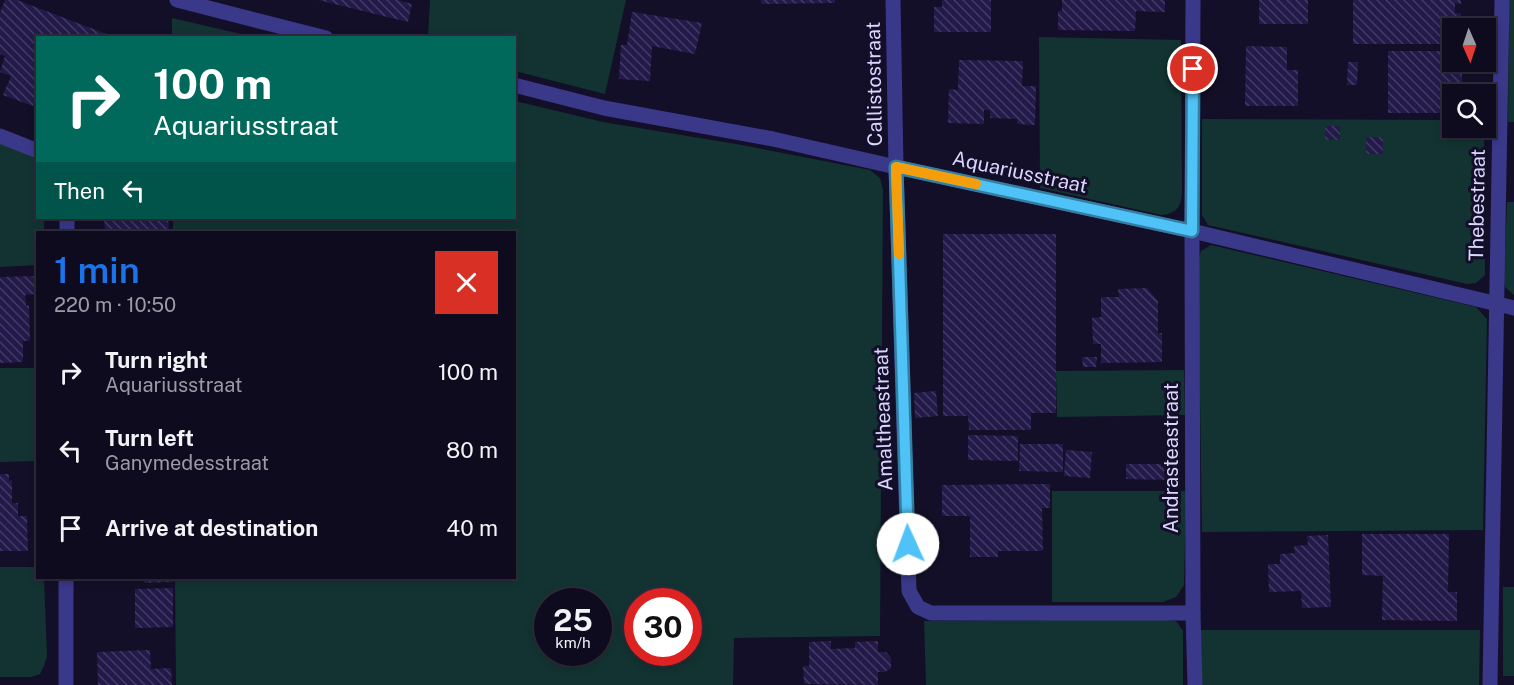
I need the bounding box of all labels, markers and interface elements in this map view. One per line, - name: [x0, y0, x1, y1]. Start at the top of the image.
- north arrow: [1442, 18, 1496, 72]
- map controls: [1442, 18, 1496, 138]
- street label: Callistostraat: [861, 22, 887, 146]
- pin: [1167, 43, 1218, 94]
- icon: arrive: [1176, 52, 1209, 85]
- text: 100 m: [153, 59, 272, 108]
- icon: right: [54, 60, 132, 138]
- button: search: [1442, 84, 1496, 138]
- text: Aquariusstraat: [153, 109, 339, 141]
- street label: Aquariusstraat: [950, 146, 1090, 198]
- street label: Thebestraat: [1464, 149, 1490, 261]
- icon: left: [117, 174, 150, 207]
- text: Then: [54, 178, 105, 204]
- text: 1 min: [54, 249, 140, 291]
- button: close: [435, 251, 498, 314]
- text: 220 m · 10:50: [54, 293, 176, 317]
- text: Turn right: [105, 347, 208, 373]
- street label: Amaltheastraat: [868, 347, 898, 491]
- icon: right: [54, 356, 87, 389]
- text: 100 m: [438, 359, 498, 385]
- text: Aquariusstraat: [105, 373, 243, 397]
- street label: Andrasteastraat: [1159, 383, 1183, 533]
- text: Turn left: [105, 425, 194, 451]
- icon: left: [54, 434, 87, 467]
- text: 80 m: [446, 437, 498, 463]
- text: Ganymedesstraat: [105, 451, 269, 475]
- icon: arrive: [54, 512, 87, 545]
- position arrow: [876, 512, 940, 576]
- text: Arrive at destination: [105, 515, 318, 541]
- text: 40 m: [446, 515, 498, 541]
- speed limit sign: 30: [624, 588, 702, 666]
- text: 25: [553, 602, 593, 638]
- text: km/h: [555, 634, 591, 651]

